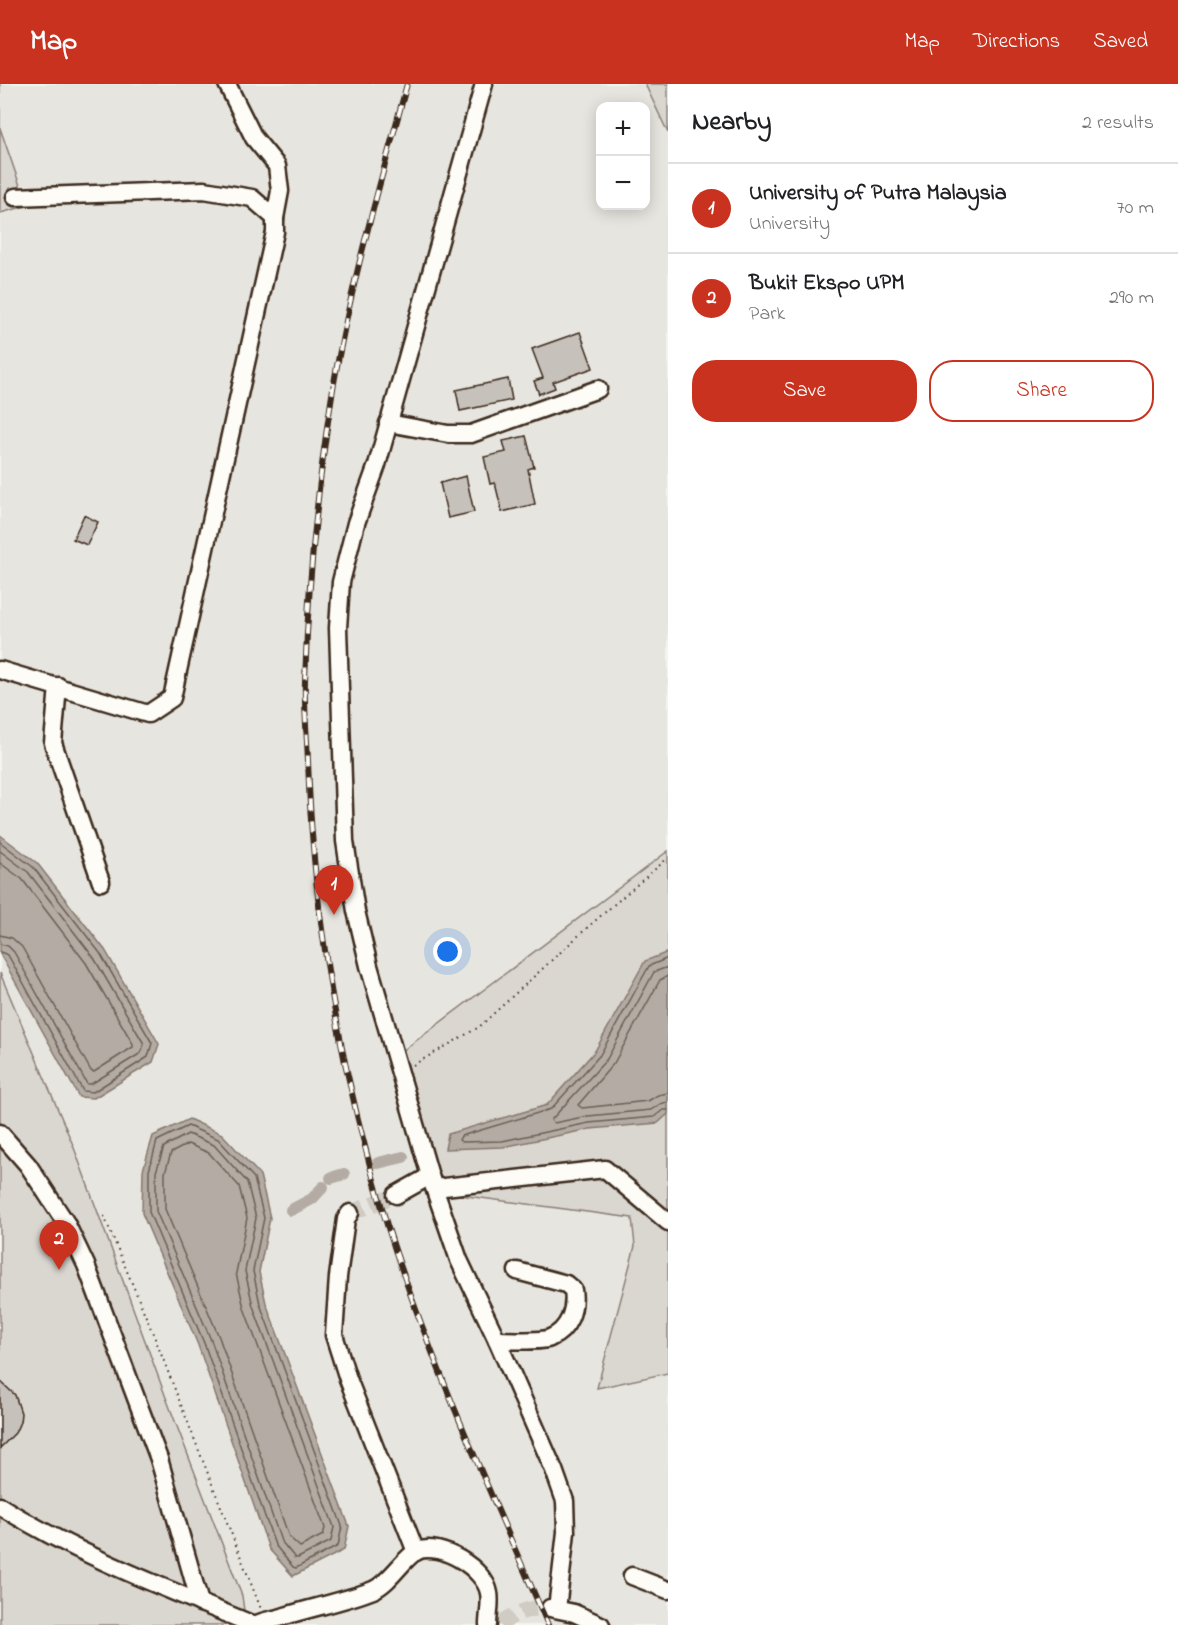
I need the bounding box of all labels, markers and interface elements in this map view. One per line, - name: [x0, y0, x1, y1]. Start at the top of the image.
- text: Map: [30, 22, 77, 63]
- text: Map: [904, 27, 940, 57]
- text: Directions: [973, 27, 1060, 57]
- text: Saved: [1093, 27, 1148, 57]
- map controls: [596, 102, 650, 210]
- button: +: [596, 102, 650, 156]
- text: Nearby: [692, 104, 771, 142]
- text: 2 results: [1082, 109, 1154, 138]
- button: −: [596, 156, 650, 210]
- text: University of Putra Malaysia: [749, 178, 1007, 210]
- text: 1: [708, 194, 715, 223]
- text: 70 m: [1117, 194, 1154, 223]
- text: University: [749, 210, 830, 239]
- text: Bukit Ekspo UPM: [749, 268, 905, 300]
- text: 2: [707, 284, 716, 313]
- text: 290 m: [1109, 284, 1154, 313]
- text: Park: [749, 300, 785, 329]
- button: Save: [692, 360, 917, 422]
- button: Share: [929, 360, 1154, 422]
- pin: 1: [314, 866, 354, 915]
- your location: [433, 937, 462, 966]
- pin: 2: [40, 1220, 78, 1270]

